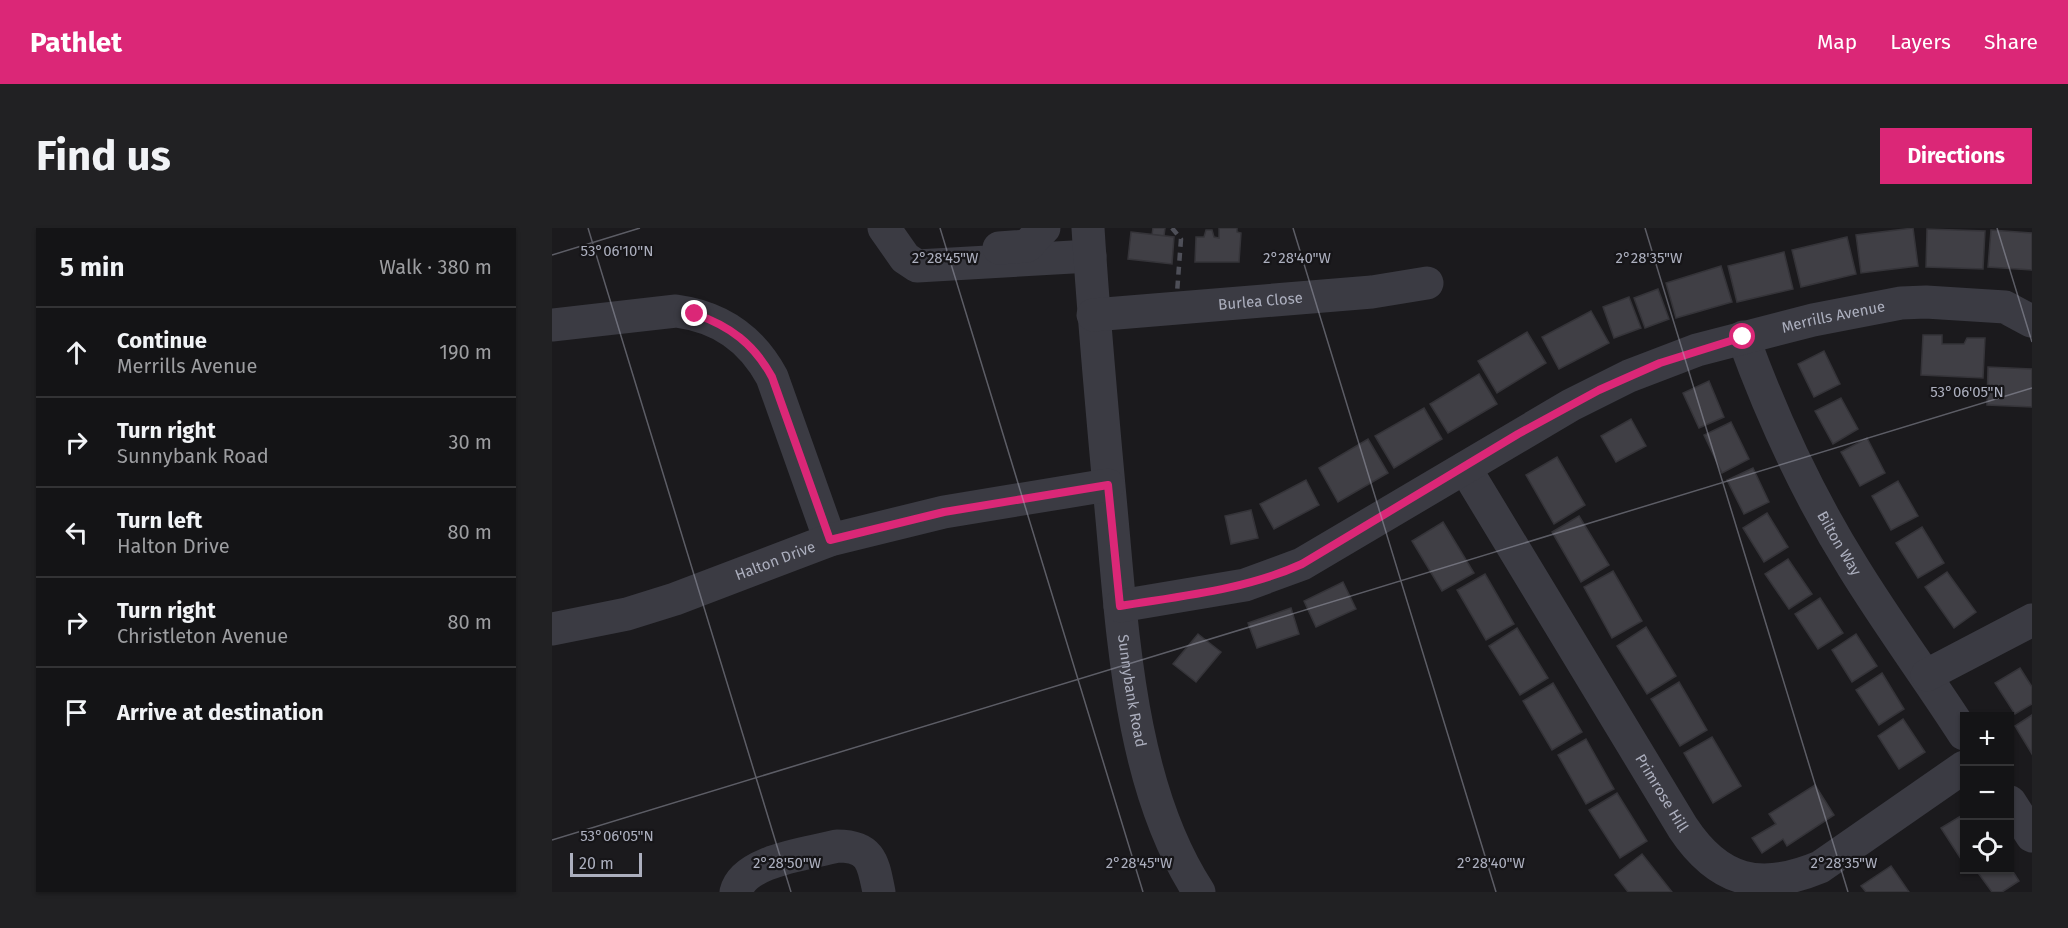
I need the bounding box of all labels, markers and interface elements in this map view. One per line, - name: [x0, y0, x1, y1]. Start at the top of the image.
- text: Pathlet: [30, 26, 122, 59]
- text: Map: [1817, 29, 1857, 55]
- text: Layers: [1890, 29, 1951, 55]
- text: Share: [1984, 29, 2038, 55]
- button: Directions: [1880, 128, 2032, 184]
- text: Find us: [36, 131, 171, 181]
- text: 53°06'10"N: [580, 242, 654, 260]
- text: 2°28'45"W: [912, 249, 979, 267]
- text: 2°28'40"W: [1263, 249, 1332, 267]
- text: 2°28'35"W: [1616, 249, 1683, 267]
- text: 5 min: [60, 252, 124, 283]
- text: Walk · 380 m: [379, 255, 492, 279]
- street label: Burlea Close: [1217, 289, 1303, 314]
- street label: Merrills Avenue: [1780, 297, 1887, 337]
- route end: [681, 300, 707, 326]
- route start: [1729, 323, 1755, 349]
- text: Continue: [117, 327, 207, 354]
- icon: ahead: [60, 336, 93, 369]
- text: 190 m: [439, 340, 492, 364]
- text: Merrills Avenue: [117, 354, 257, 378]
- text: 53°06'05"N: [1930, 383, 2004, 401]
- text: Turn right: [117, 417, 216, 444]
- icon: right: [60, 426, 93, 459]
- text: 30 m: [448, 430, 492, 454]
- text: Sunnybank Road: [117, 444, 269, 468]
- text: Turn left: [117, 507, 202, 534]
- street label: Bilton Way: [1813, 508, 1865, 579]
- icon: left: [60, 516, 93, 549]
- text: 80 m: [447, 520, 492, 544]
- text: Halton Drive: [117, 534, 230, 558]
- street label: Halton Drive: [732, 537, 818, 584]
- text: Turn right: [117, 597, 216, 624]
- icon: right: [60, 606, 93, 639]
- text: 80 m: [447, 610, 492, 634]
- text: Christleton Avenue: [117, 624, 288, 648]
- street label: Sunnybank Road: [1114, 633, 1150, 749]
- icon: arrive: [60, 696, 93, 729]
- text: Arrive at destination: [117, 699, 324, 726]
- map controls: [1960, 712, 2014, 874]
- button: +: [1960, 712, 2014, 766]
- street label: Primrose Hill: [1631, 751, 1693, 836]
- button: −: [1960, 766, 2014, 820]
- button: locate: [1960, 820, 2014, 874]
- text: 53°06'05"N: [580, 827, 654, 845]
- scale bar: [570, 850, 642, 878]
- text: 20 m: [579, 854, 614, 873]
- text: 2°28'50"W: [753, 854, 822, 872]
- text: 2°28'45"W: [1106, 854, 1173, 872]
- text: 2°28'40"W: [1457, 854, 1526, 872]
- text: 2°28'35"W: [1811, 854, 1878, 872]

